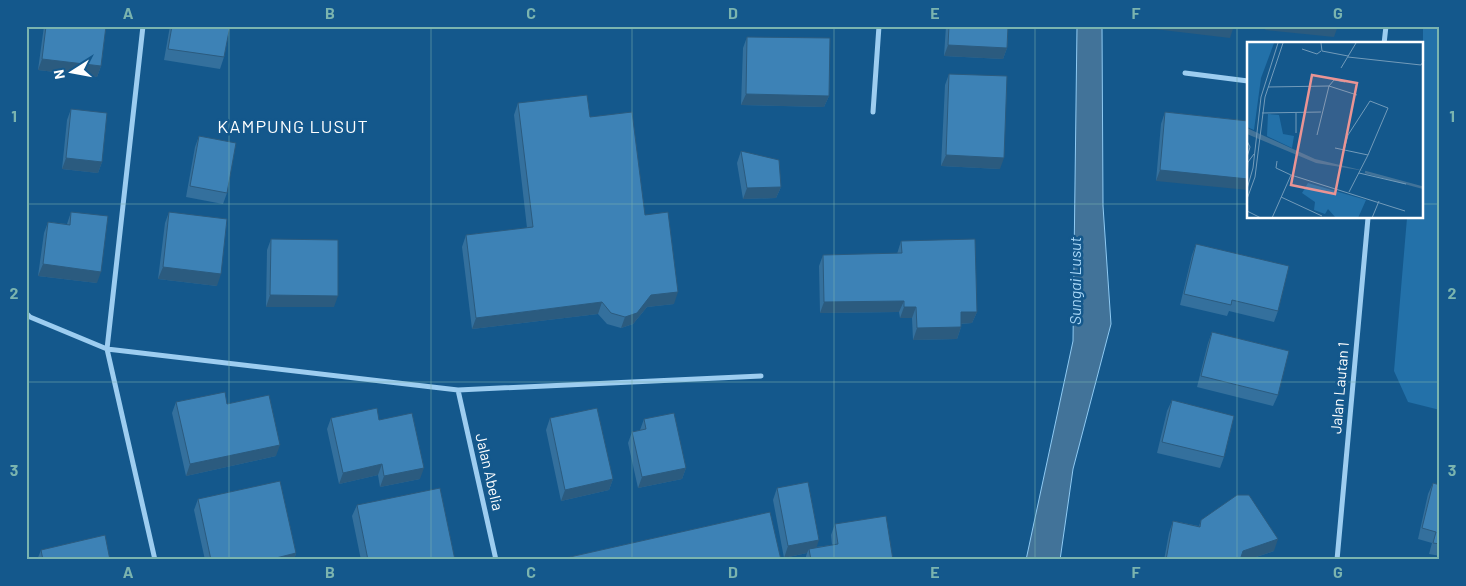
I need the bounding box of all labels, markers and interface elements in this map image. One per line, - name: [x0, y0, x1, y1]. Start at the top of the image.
- text: A: [123, 3, 134, 22]
- text: B: [325, 3, 335, 22]
- text: C: [526, 3, 536, 22]
- text: D: [728, 3, 738, 22]
- text: E: [930, 3, 940, 22]
- text: F: [1132, 3, 1141, 22]
- text: G: [1333, 3, 1343, 22]
- inset map: [1247, 42, 1424, 219]
- north arrow: [48, 48, 98, 98]
- text: N: [50, 68, 68, 81]
- text: 1: [11, 106, 17, 125]
- text: 1: [1449, 106, 1455, 125]
- district label: KAMPUNG LUSUT: [217, 115, 369, 137]
- water label: Sungai Lusut: [1065, 237, 1084, 325]
- text: 2: [10, 283, 19, 302]
- text: 2: [1448, 283, 1457, 302]
- street label: Jalan Lautan 1: [1326, 341, 1352, 435]
- street label: Jalan Abelia: [472, 431, 508, 512]
- text: 3: [10, 460, 18, 479]
- text: 3: [1448, 460, 1456, 479]
- text: A: [123, 562, 134, 581]
- text: B: [325, 562, 335, 581]
- text: C: [526, 562, 536, 581]
- text: D: [728, 562, 738, 581]
- text: E: [930, 562, 940, 581]
- text: F: [1132, 562, 1141, 581]
- text: G: [1333, 562, 1343, 581]

